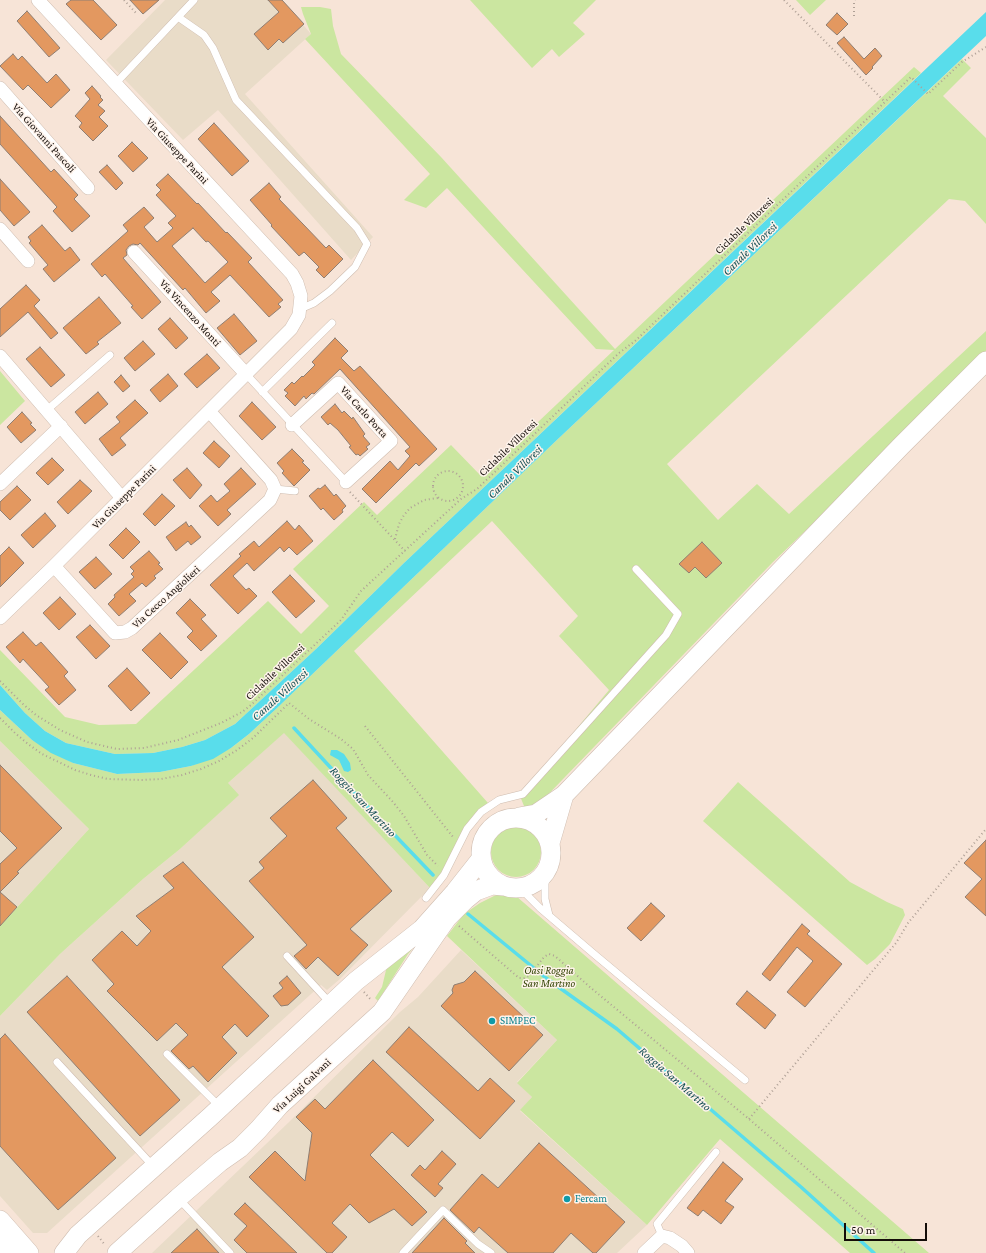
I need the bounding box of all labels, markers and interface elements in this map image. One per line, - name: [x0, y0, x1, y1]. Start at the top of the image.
- street label: Via Giovanni Pascoli: [9, 101, 79, 175]
- street label: Via Giuseppe Parini: [143, 115, 211, 187]
- street label: Ciclabile Villoresi: [712, 195, 776, 257]
- water label: Canale Villoresi: [720, 219, 780, 279]
- street label: Via Vincenzo Monti: [156, 277, 224, 349]
- street label: Via Carlo Porta: [337, 383, 391, 441]
- street label: Ciclabile Villoresi: [476, 417, 540, 479]
- water label: Canale Villoresi: [485, 442, 545, 502]
- street label: Via Giuseppe Parini: [89, 462, 159, 532]
- street label: Via Cecco Angiolieri: [129, 563, 203, 631]
- street label: Ciclabile Villoresi: [243, 641, 307, 703]
- water label: Canale Villoresi: [249, 666, 311, 724]
- water label: Roggia San Martino: [327, 764, 399, 840]
- park label: Oasi Roggia San Martino: [523, 964, 575, 990]
- place label: SIMPEC: [500, 1014, 536, 1028]
- marker: SIMPEC: [487, 1016, 497, 1026]
- water label: Roggia San Martino: [636, 1044, 714, 1114]
- street label: Via Luigi Galvani: [270, 1056, 334, 1116]
- place label: Fercam: [575, 1192, 607, 1206]
- marker: Fercam: [562, 1194, 572, 1204]
- scale bar: [846, 1215, 929, 1241]
- text: 50 m: [851, 1223, 875, 1237]

